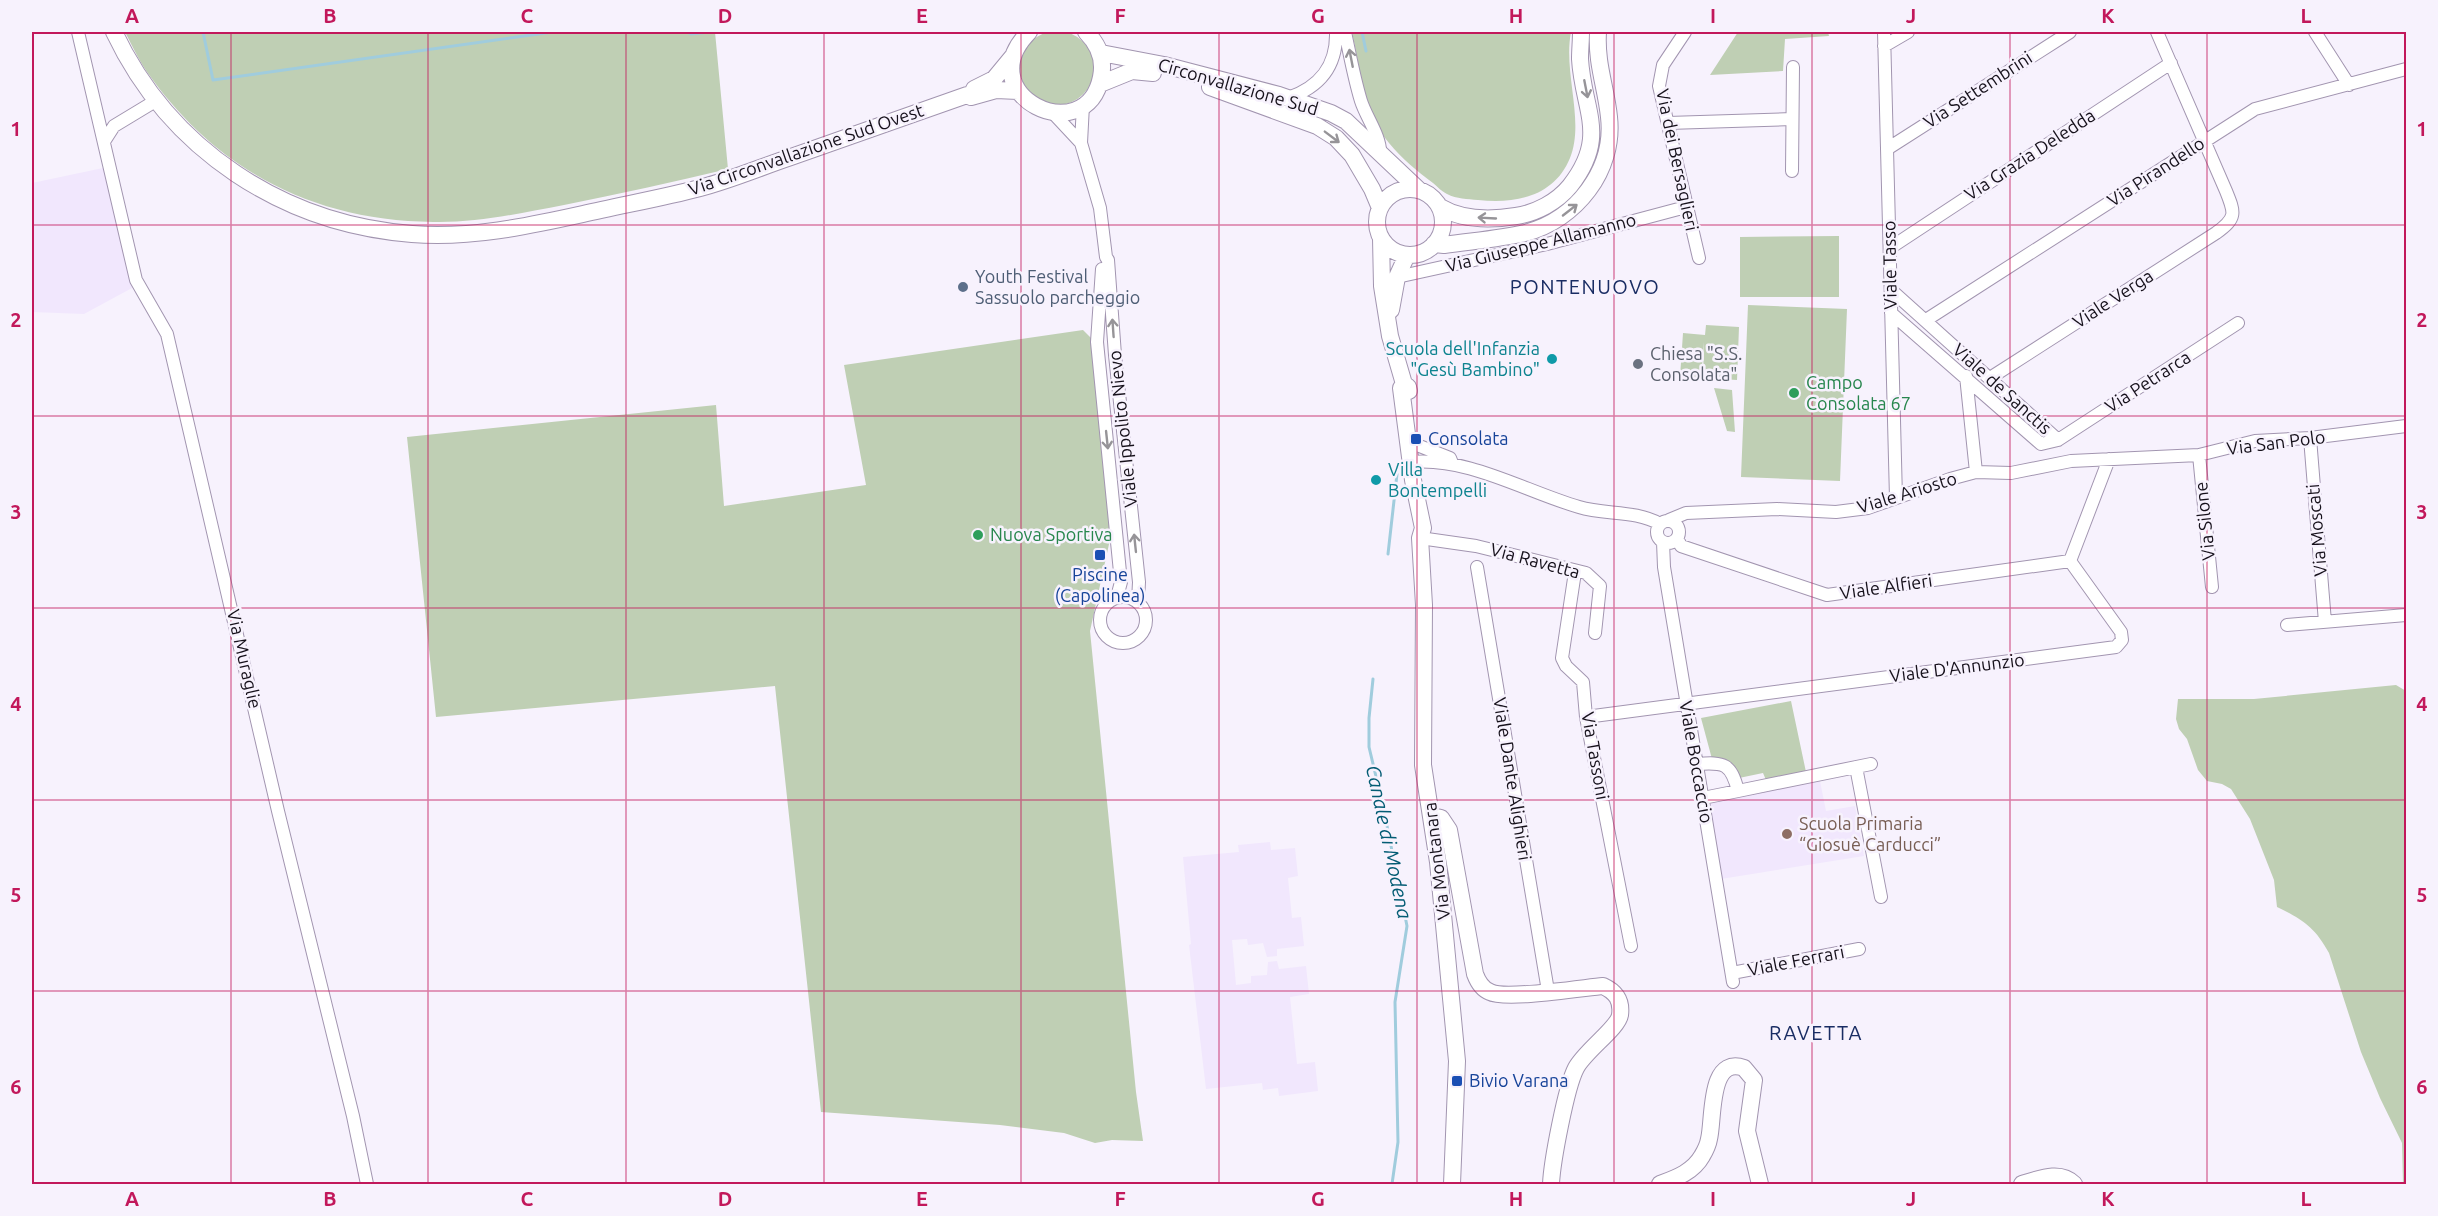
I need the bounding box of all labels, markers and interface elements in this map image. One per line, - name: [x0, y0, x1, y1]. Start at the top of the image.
- text: A: [125, 4, 139, 27]
- text: B: [323, 4, 337, 27]
- text: C: [521, 4, 534, 27]
- text: D: [718, 4, 732, 27]
- text: E: [916, 4, 928, 27]
- text: F: [1114, 4, 1126, 27]
- text: G: [1311, 4, 1325, 27]
- text: H: [1509, 4, 1523, 27]
- text: I: [1710, 4, 1716, 27]
- text: J: [1906, 4, 1916, 27]
- text: K: [2101, 4, 2115, 27]
- text: L: [2301, 4, 2312, 27]
- street label: Via Settembrini: [1920, 47, 2035, 132]
- one-way arrow: [1345, 49, 1356, 69]
- street label: Circonvallazione Sud: [1156, 54, 1321, 119]
- one-way arrow: [1581, 79, 1592, 99]
- street label: Via dei Bersaglieri: [1653, 87, 1703, 233]
- street label: Via Circonvallazione Sud Ovest: [686, 99, 926, 199]
- street label: Via Grazia Deledda: [1961, 105, 2098, 204]
- text: 1: [10, 117, 22, 140]
- text: 1: [2416, 117, 2428, 140]
- one-way arrow: [1324, 130, 1340, 143]
- street label: Via Pirandello: [2103, 132, 2208, 210]
- one-way arrow: [1562, 203, 1578, 216]
- street label: Via Giuseppe Allamanno: [1443, 209, 1638, 275]
- one-way arrow: [1478, 212, 1498, 223]
- street label: Viale Tasso: [1878, 220, 1900, 310]
- street label: Viale Verga: [2069, 265, 2156, 331]
- place label: Youth Festival Sassuolo parcheggio: [975, 266, 1140, 307]
- district label: PONTENUOVO: [1510, 275, 1660, 298]
- marker: Youth Festival Sassuolo parcheggio: [956, 280, 970, 294]
- text: 2: [10, 308, 22, 331]
- text: 2: [2416, 308, 2428, 331]
- one-way arrow: [1107, 319, 1118, 339]
- place label: Scuola dell'Infanzia "Gesù Bambino": [1386, 338, 1540, 379]
- street label: Viale de Sanctis: [1949, 339, 2056, 438]
- place label: Chiesa "S.S. Consolata": [1650, 343, 1743, 384]
- street label: Via Petrarca: [2101, 346, 2194, 416]
- street label: Viale Ippolito Nievo: [1104, 350, 1140, 509]
- marker: Scuola dell'Infanzia "Gesù Bambino": [1545, 352, 1559, 366]
- marker: Chiesa "S.S. Consolata": [1631, 357, 1645, 371]
- place label: Campo Consolata 67: [1806, 372, 1911, 413]
- marker: Campo Consolata 67: [1787, 386, 1801, 400]
- street label: Via San Polo: [2225, 426, 2326, 458]
- place label: Consolata: [1428, 428, 1508, 448]
- one-way arrow: [1102, 429, 1113, 449]
- marker: Consolata: [1409, 432, 1423, 446]
- place label: Villa Bontempelli: [1388, 459, 1487, 500]
- street label: Viale Ariosto: [1854, 467, 1959, 517]
- marker: Villa Bontempelli: [1369, 473, 1383, 487]
- street label: Via Silone: [2190, 481, 2218, 561]
- street label: Via Moscati: [2302, 483, 2330, 577]
- text: 3: [10, 500, 22, 523]
- text: 3: [2416, 500, 2428, 523]
- place label: Nuova Sportiva: [990, 524, 1113, 544]
- marker: Nuova Sportiva: [971, 528, 985, 542]
- one-way arrow: [1129, 534, 1140, 554]
- street label: Via Ravetta: [1488, 538, 1582, 582]
- marker: Piscine (Capolinea): [1093, 548, 1107, 562]
- place label: Piscine (Capolinea): [1055, 564, 1145, 606]
- street label: Viale Alfieri: [1838, 570, 1933, 602]
- street label: Via Muraglie: [224, 607, 266, 710]
- street label: Viale D'Annunzio: [1888, 649, 2026, 685]
- text: 4: [10, 692, 22, 715]
- text: 4: [2416, 692, 2428, 715]
- street label: Viale Dante Alighieri: [1490, 696, 1536, 862]
- street label: Viale Boccaccio: [1676, 699, 1718, 825]
- street label: Via Tassoni: [1578, 710, 1614, 801]
- water label: Canale di Modena: [1362, 763, 1417, 921]
- street label: Via Montanara: [1419, 801, 1453, 921]
- place label: Scuola Primaria “Giosuè Carducci”: [1799, 813, 1941, 854]
- marker: Scuola Primaria “Giosuè Carducci”: [1780, 827, 1794, 841]
- text: 5: [10, 883, 22, 906]
- text: 5: [2416, 883, 2428, 906]
- street label: Viale Ferrari: [1746, 941, 1846, 979]
- district label: RAVETTA: [1769, 1021, 1863, 1044]
- place label: Bivio Varana: [1469, 1070, 1569, 1090]
- marker: Bivio Varana: [1450, 1074, 1464, 1088]
- text: 6: [10, 1075, 22, 1098]
- text: 6: [2416, 1075, 2428, 1098]
- text: A: [125, 1187, 139, 1210]
- text: B: [323, 1187, 337, 1210]
- text: C: [521, 1187, 534, 1210]
- text: D: [718, 1187, 732, 1210]
- text: E: [916, 1187, 928, 1210]
- text: F: [1114, 1187, 1126, 1210]
- text: G: [1311, 1187, 1325, 1210]
- text: H: [1509, 1187, 1523, 1210]
- text: I: [1710, 1187, 1716, 1210]
- text: J: [1906, 1187, 1916, 1210]
- text: K: [2101, 1187, 2115, 1210]
- text: L: [2301, 1187, 2312, 1210]

